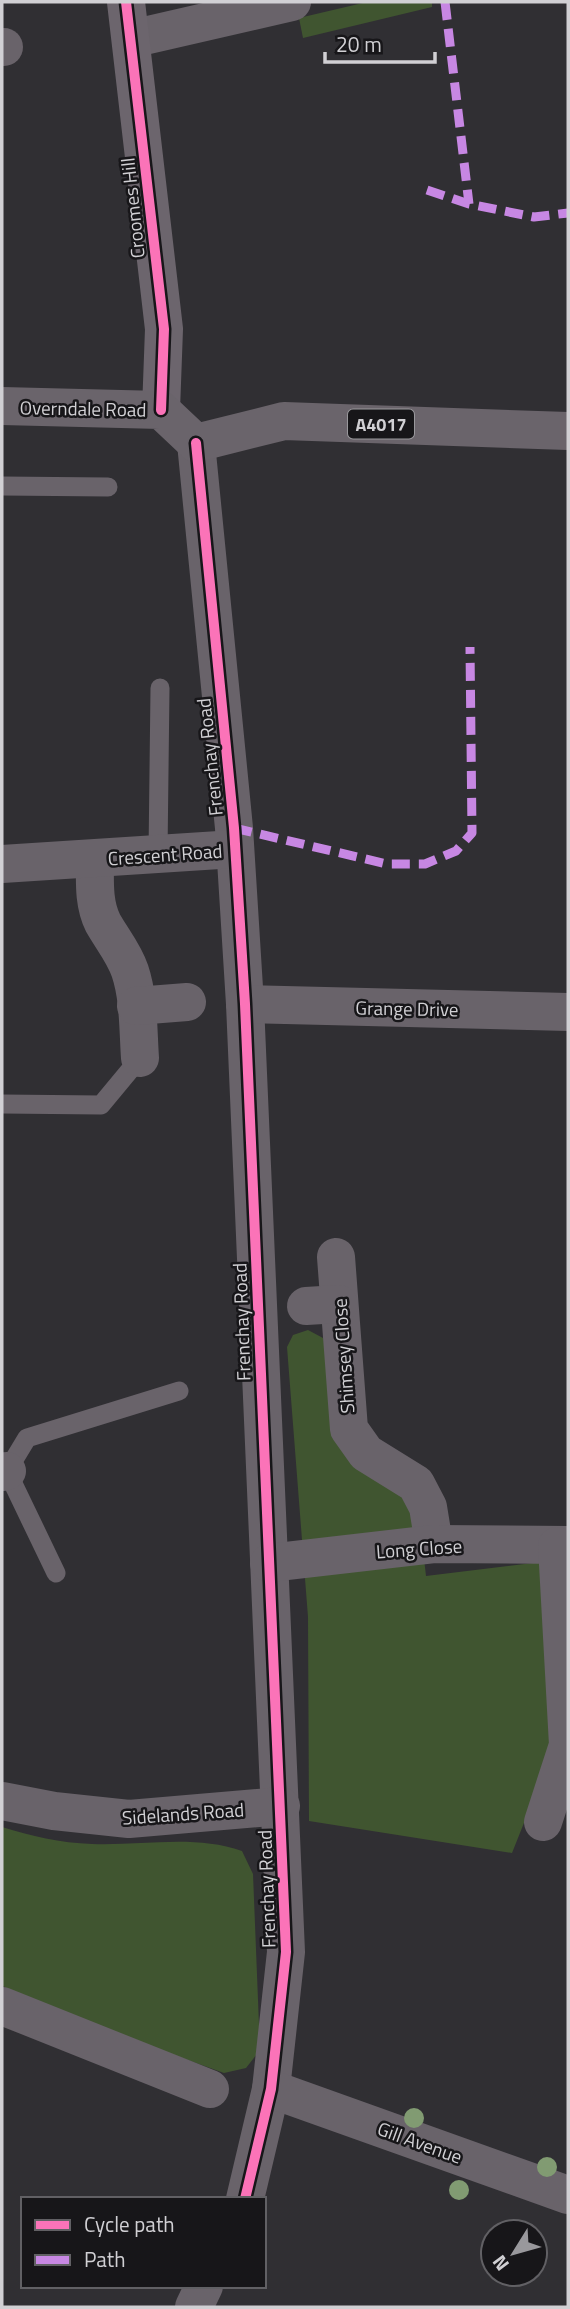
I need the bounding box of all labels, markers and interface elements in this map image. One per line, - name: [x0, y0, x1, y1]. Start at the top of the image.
- scale bar: [325, 21, 435, 65]
- text: 20 m: [336, 28, 382, 60]
- street label: Croomes Hill: [112, 156, 152, 260]
- street label: Overndale Road: [19, 392, 147, 424]
- road number: A4017: [348, 410, 414, 438]
- street label: Frenchay Road: [188, 697, 230, 817]
- street label: Crescent Road: [107, 836, 223, 872]
- street label: Grange Drive: [355, 993, 459, 1023]
- street label: Frenchay Road: [224, 1262, 258, 1382]
- street label: Shimsey Close: [325, 1297, 361, 1415]
- street label: Long Close: [375, 1531, 463, 1565]
- street label: Sidelands Road: [121, 1794, 245, 1832]
- street label: Frenchay Road: [249, 1829, 283, 1949]
- street label: Gill Avenue: [374, 2113, 466, 2171]
- legend: [21, 2197, 266, 2288]
- text: Cycle path: [84, 2208, 175, 2240]
- north arrow: [479, 2218, 549, 2288]
- text: Path: [84, 2243, 126, 2275]
- text: N: [484, 2250, 516, 2278]

